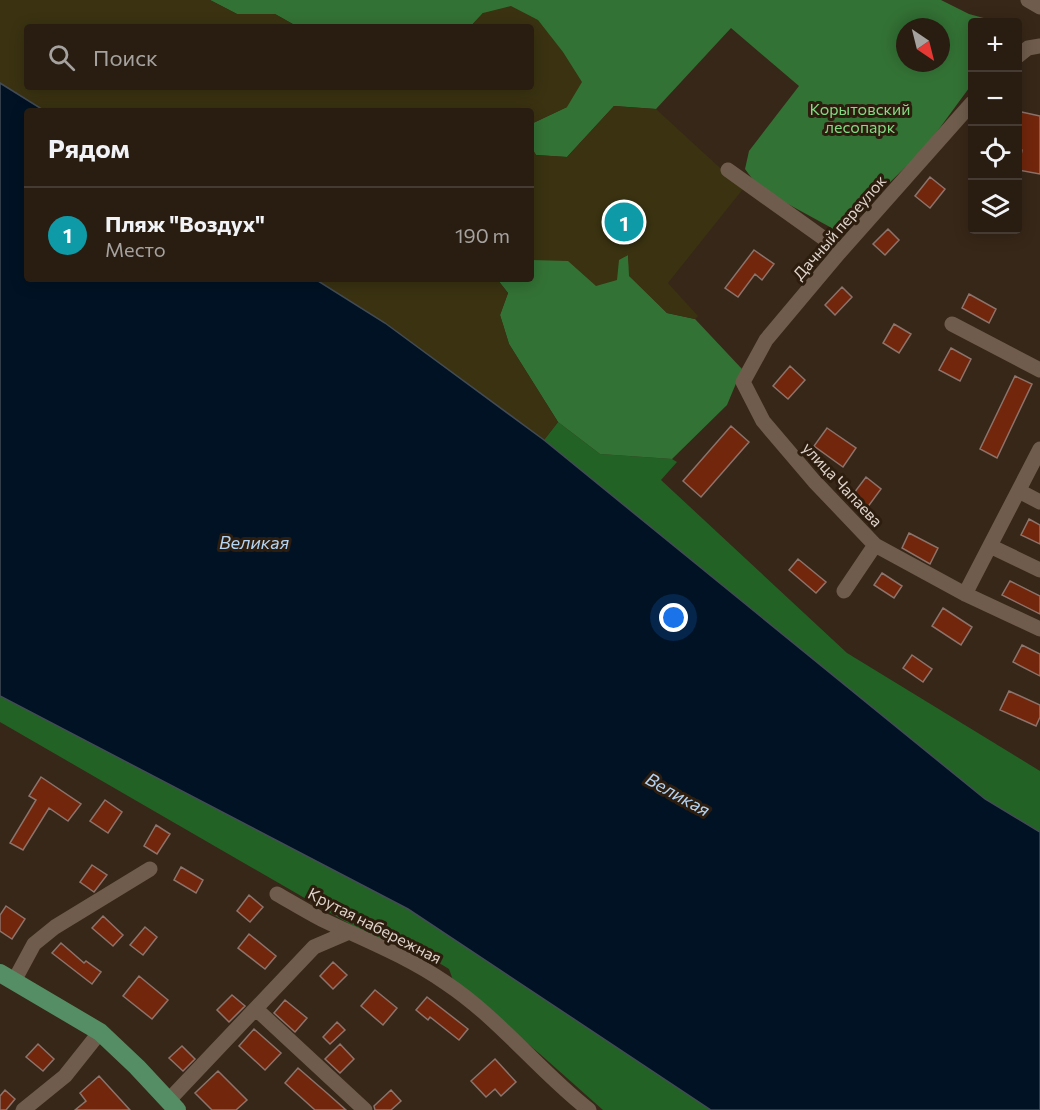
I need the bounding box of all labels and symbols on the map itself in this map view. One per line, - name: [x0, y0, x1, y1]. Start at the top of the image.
- north arrow: [896, 18, 950, 72]
- park label: Корытовский лесопарк: [810, 99, 910, 136]
- street label: Дачный переулок: [788, 170, 890, 283]
- pin: 1: [604, 200, 644, 244]
- street label: улица Чапаева: [799, 438, 887, 530]
- water label: Великая: [219, 531, 289, 553]
- your location: [659, 603, 688, 632]
- water label: Великая: [642, 767, 714, 821]
- street label: Крутая набережная: [305, 883, 445, 967]

